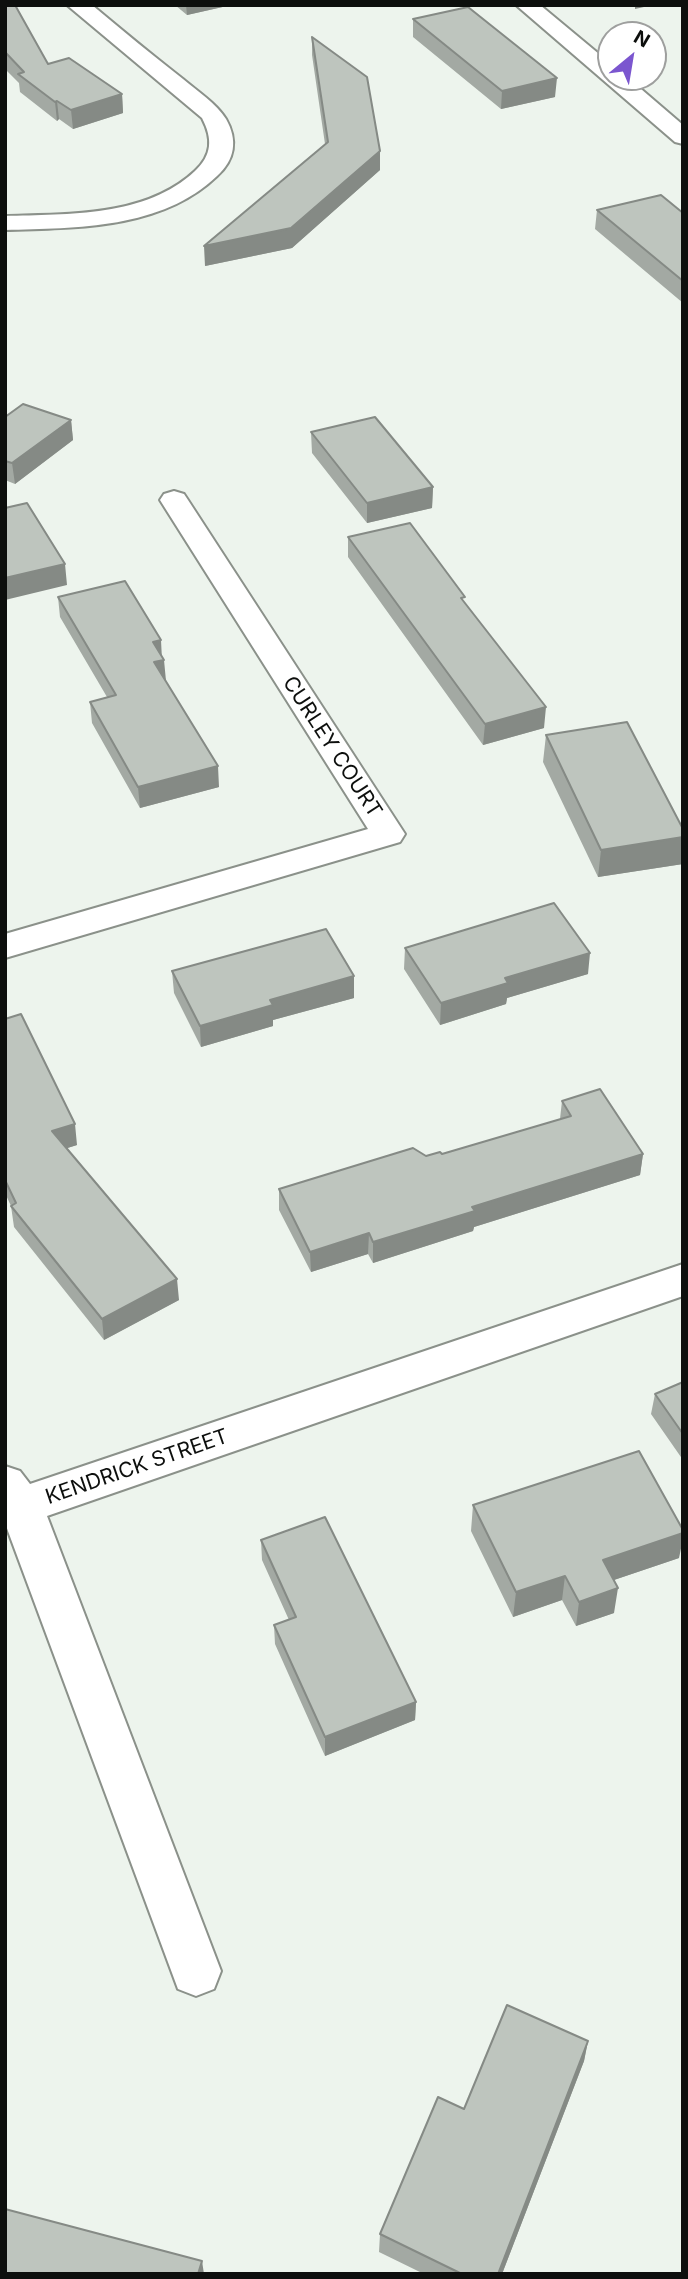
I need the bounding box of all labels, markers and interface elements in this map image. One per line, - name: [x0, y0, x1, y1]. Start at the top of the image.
- north arrow: [597, 21, 667, 91]
- text: N: [630, 26, 654, 53]
- street label: CURLEY COURT: [277, 672, 387, 822]
- street label: KENDRICK STREET: [42, 1424, 232, 1510]

